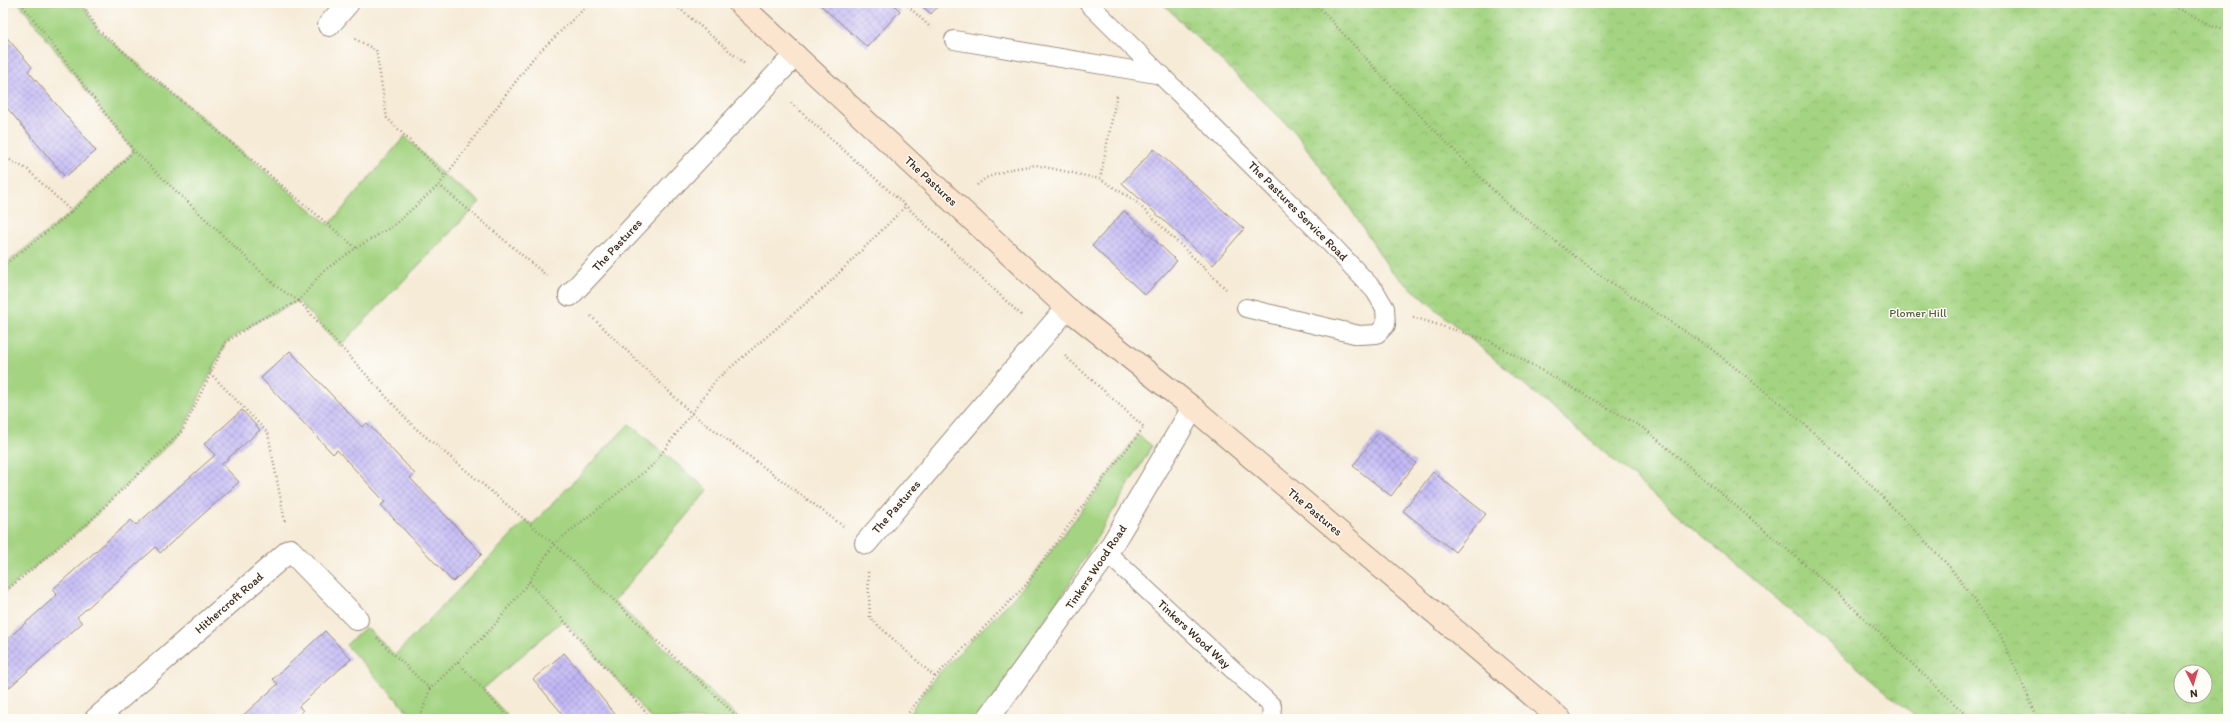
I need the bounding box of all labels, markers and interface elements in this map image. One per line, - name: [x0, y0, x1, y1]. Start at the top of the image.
- street label: The Pastures: [902, 153, 960, 209]
- street label: The Pastures Service Road: [1245, 158, 1351, 264]
- street label: The Pastures: [589, 216, 645, 274]
- park label: Plomer Hill: [1889, 306, 1947, 320]
- street label: The Pastures: [869, 477, 923, 537]
- street label: The Pastures: [1285, 485, 1345, 539]
- street label: Tinkers Wood Road: [1062, 522, 1130, 612]
- street label: Hithercroft Road: [192, 569, 266, 637]
- street label: Tinkers Wood Way: [1155, 597, 1234, 672]
- north arrow: [2173, 664, 2213, 704]
- text: N: [2190, 687, 2198, 700]

